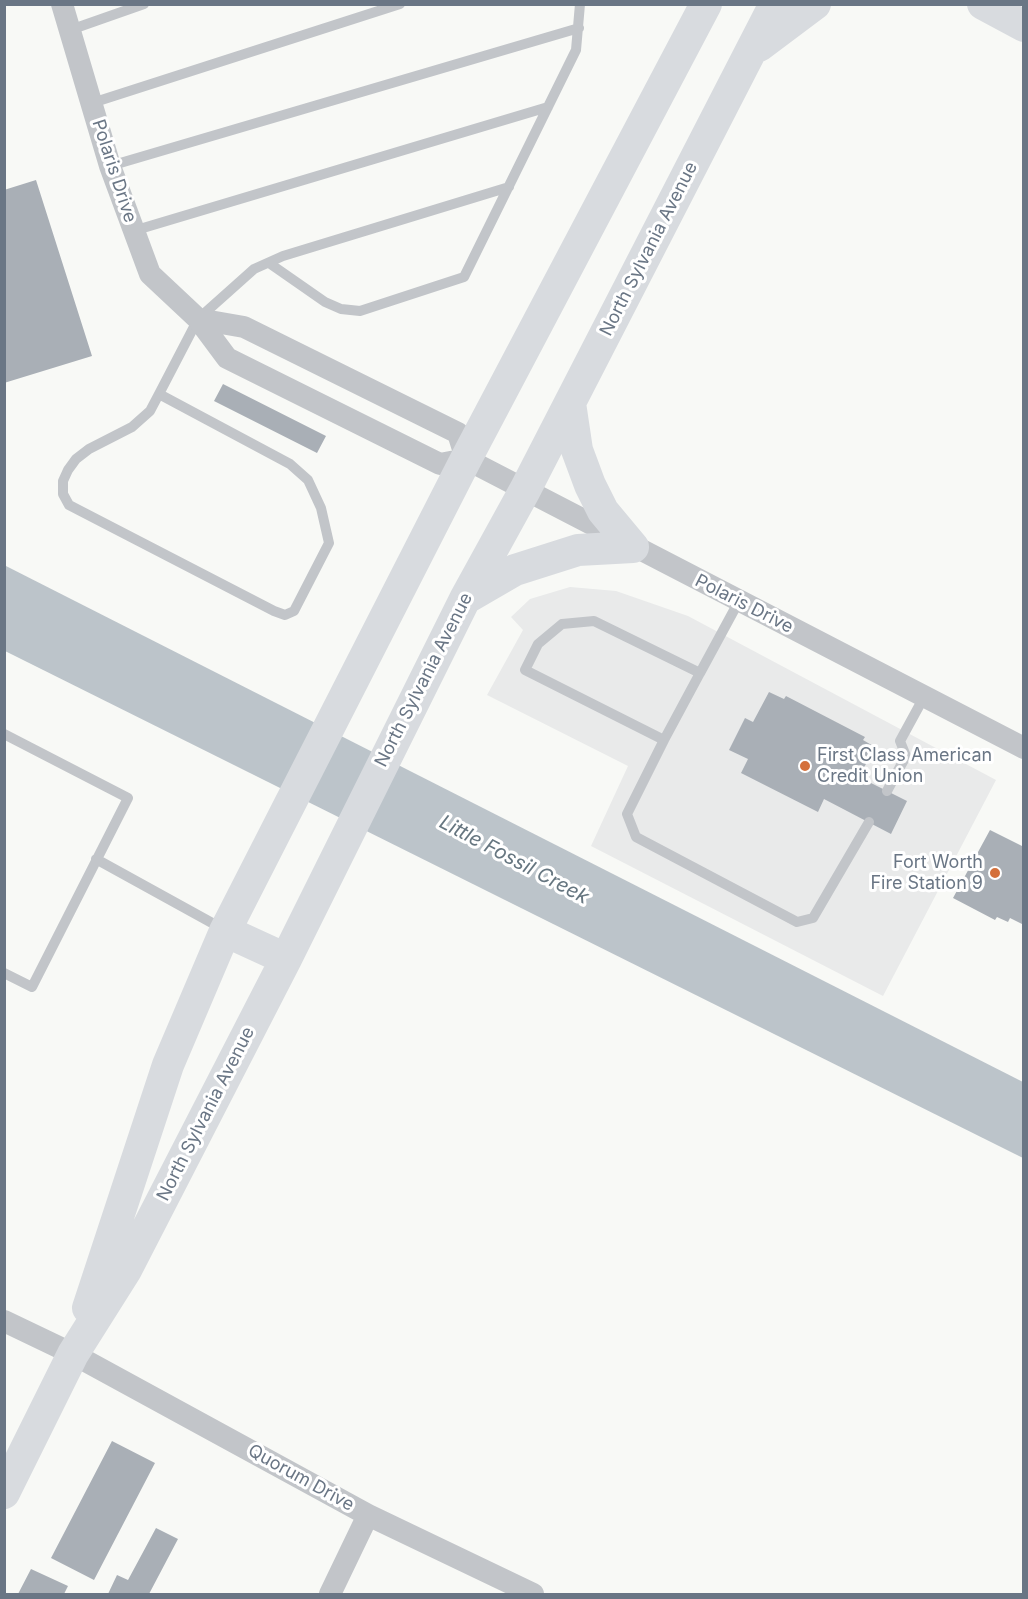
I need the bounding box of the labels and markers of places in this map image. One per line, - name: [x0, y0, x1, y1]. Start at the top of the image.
- place label: First Class American Credit Union: [817, 745, 992, 788]
- marker: First Class American Credit Union: [798, 759, 812, 773]
- place label: Fort Worth Fire Station 9: [870, 852, 983, 894]
- marker: Fort Worth Fire Station 9: [988, 866, 1002, 880]

